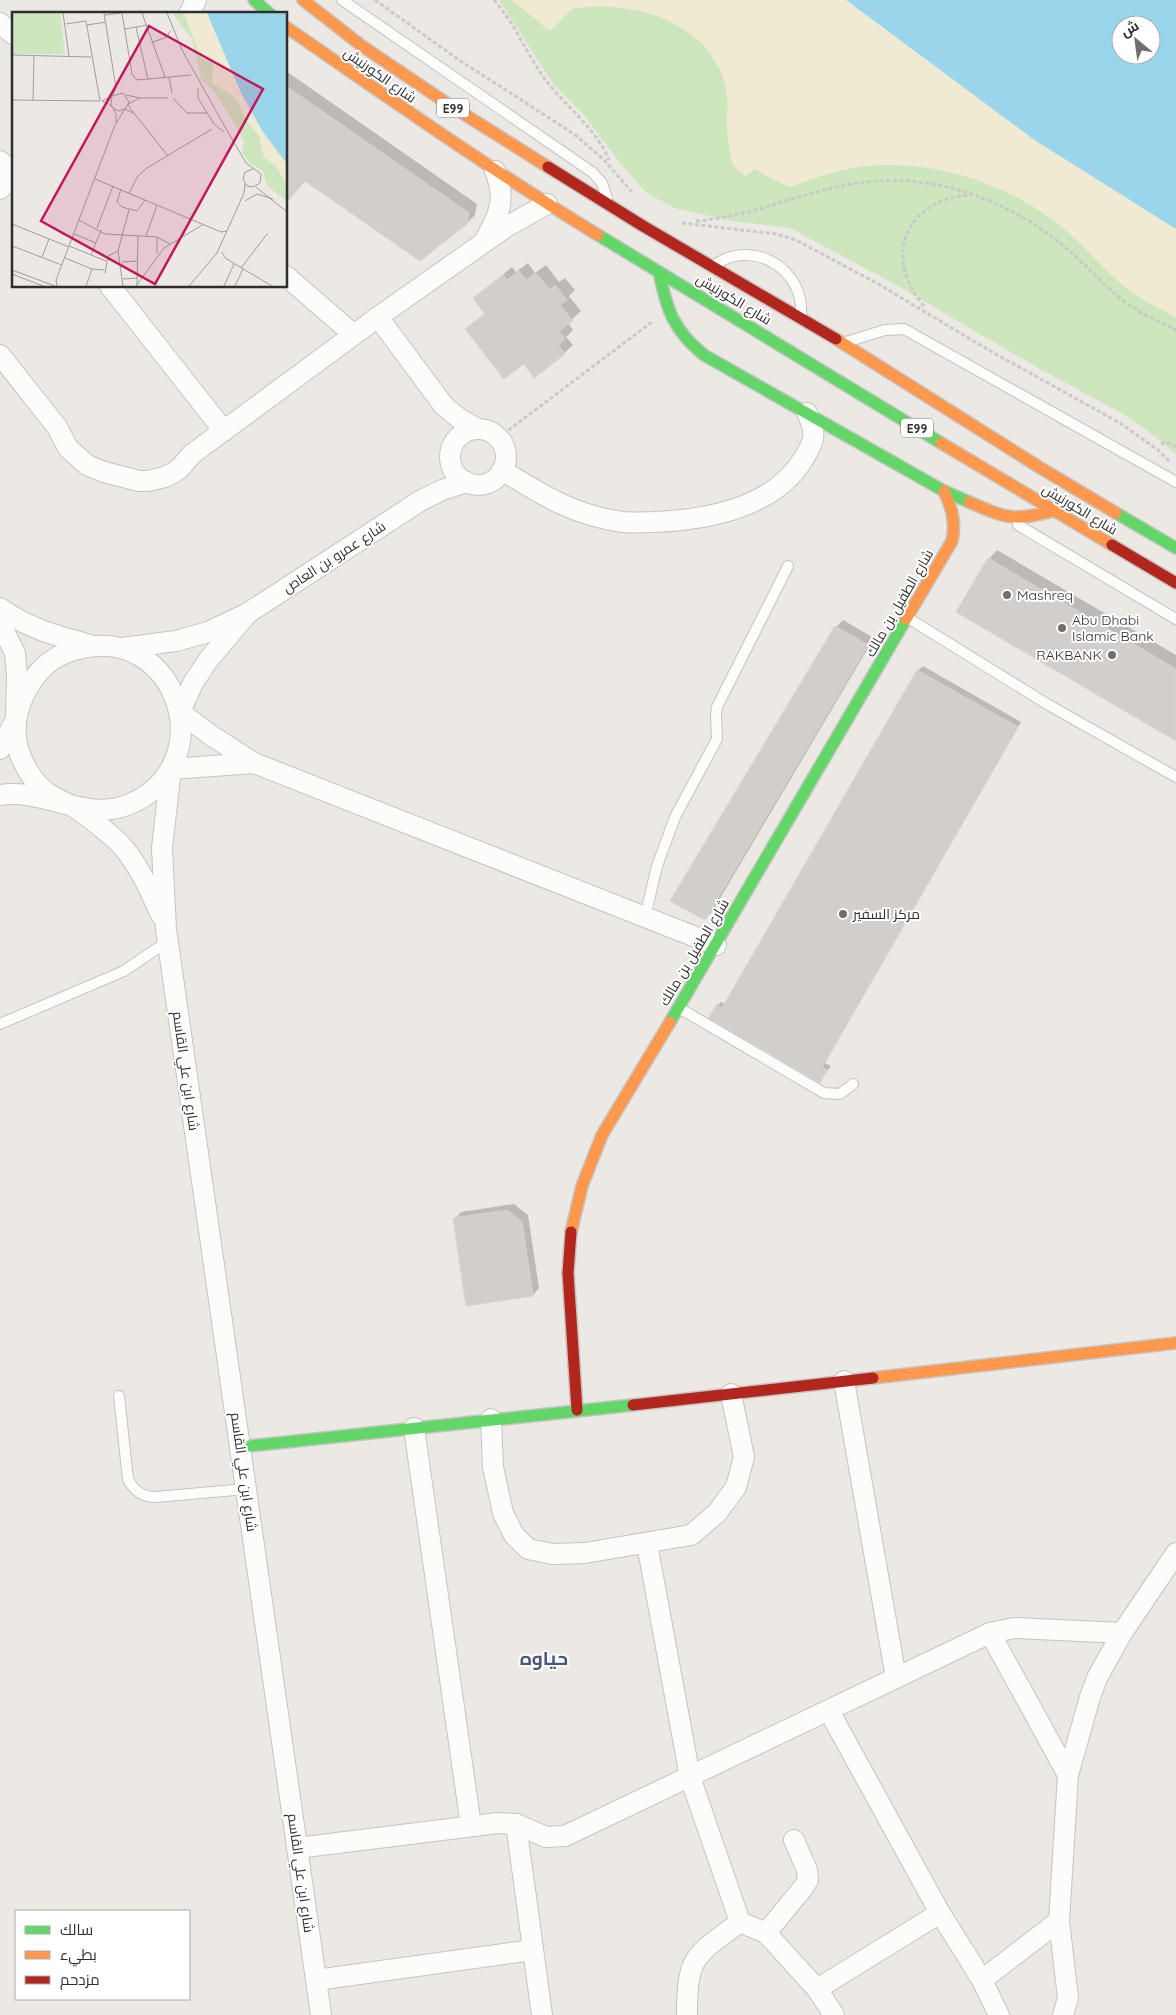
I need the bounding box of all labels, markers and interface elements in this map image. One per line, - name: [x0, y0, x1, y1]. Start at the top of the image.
- inset map: [12, 12, 288, 288]
- north arrow: [1111, 15, 1161, 65]
- text: ش: [1117, 16, 1142, 41]
- street label: شارع الكورنيش: [340, 43, 420, 107]
- road number: E99: [437, 99, 469, 118]
- street label: شارع الكورنيش: [693, 269, 775, 329]
- road number: E99: [901, 418, 933, 438]
- street label: شارع الكورنيش: [1039, 479, 1121, 539]
- street label: شارع عمرو بن العاص: [279, 517, 389, 597]
- street label: شارع الطفيل بن مالك: [861, 546, 937, 660]
- place label: Mashreq: [1017, 586, 1073, 604]
- marker: Mashreq: [1001, 589, 1013, 601]
- place label: Abu Dhabi Islamic Bank: [1072, 611, 1154, 645]
- marker: Abu Dhabi Islamic Bank: [1056, 622, 1068, 634]
- place label: RAKBANK: [1036, 646, 1102, 664]
- marker: RAKBANK: [1106, 649, 1118, 661]
- street label: شارع الطفيل بن مالك: [655, 895, 733, 1009]
- place label: مركز السفير: [852, 905, 920, 923]
- marker: مركز السفير: [837, 908, 849, 920]
- street label: شارع ابن علي القاسم: [166, 1010, 203, 1132]
- street label: شارع ابن علي القاسم: [224, 1411, 261, 1533]
- district label: حياوه: [520, 1646, 568, 1670]
- street label: شارع ابن علي القاسم: [281, 1812, 318, 1934]
- legend: [15, 1910, 190, 2000]
- text: سالك: [60, 1920, 93, 1939]
- text: بطيء: [60, 1945, 97, 1967]
- text: مزدحم: [60, 1970, 100, 1990]

